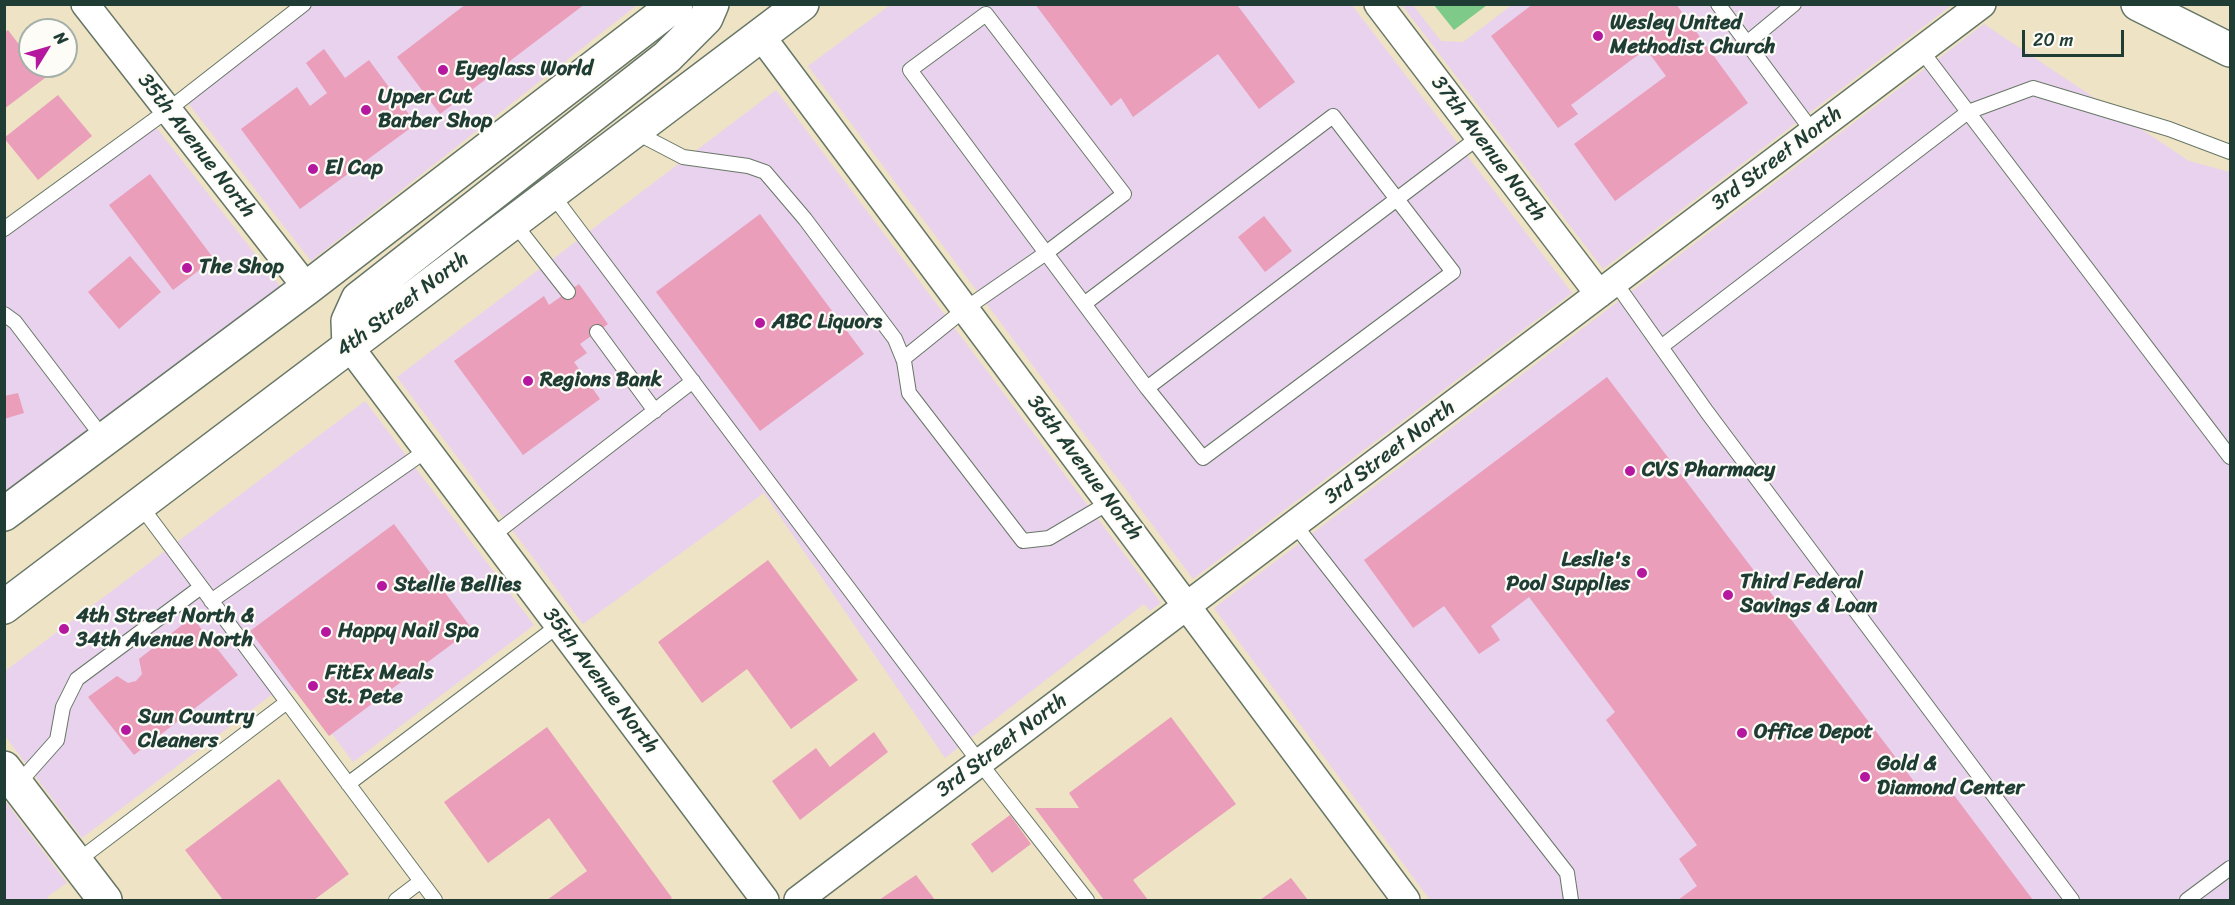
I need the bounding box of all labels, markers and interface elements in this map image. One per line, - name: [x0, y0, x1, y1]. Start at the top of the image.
- place label: Wesley United Methodist Church: [1610, 11, 1775, 61]
- north arrow: [18, 18, 78, 78]
- scale bar: [2025, 18, 2127, 56]
- text: 20 m: [2033, 24, 2073, 56]
- text: N: [46, 25, 76, 51]
- marker: Wesley United Methodist Church: [1591, 29, 1605, 43]
- place label: Eyeglass World: [455, 57, 593, 83]
- marker: Eyeglass World: [436, 63, 450, 77]
- street label: 35th Avenue North: [132, 69, 260, 223]
- street label: 37th Avenue North: [1425, 71, 1551, 227]
- place label: Upper Cut Barber Shop: [378, 85, 492, 135]
- street label: 3rd Street North: [1707, 102, 1847, 216]
- marker: Upper Cut Barber Shop: [359, 103, 373, 117]
- place label: El Cap: [325, 156, 383, 182]
- marker: El Cap: [306, 162, 320, 176]
- street label: 4th Street North: [332, 247, 474, 363]
- place label: The Shop: [199, 255, 284, 281]
- marker: The Shop: [180, 261, 194, 275]
- place label: ABC Liquors: [772, 310, 882, 336]
- marker: ABC Liquors: [753, 316, 767, 330]
- place label: Regions Bank: [540, 368, 662, 394]
- marker: Regions Bank: [521, 374, 535, 388]
- street label: 36th Avenue North: [1021, 390, 1147, 546]
- street label: 3rd Street North: [1320, 396, 1460, 510]
- place label: CVS Pharmacy: [1642, 458, 1775, 484]
- marker: CVS Pharmacy: [1623, 464, 1637, 478]
- place label: Leslie's Pool Supplies: [1506, 548, 1630, 598]
- marker: Leslie's Pool Supplies: [1635, 566, 1649, 580]
- place label: Third Federal Savings & Loan: [1740, 570, 1877, 620]
- place label: Stellie Bellies: [394, 573, 521, 599]
- marker: Stellie Bellies: [375, 579, 389, 593]
- marker: Third Federal Savings & Loan: [1721, 588, 1735, 602]
- street label: 35th Avenue North: [537, 603, 663, 759]
- place label: 4th Street North & 34th Avenue North: [76, 604, 254, 654]
- place label: Happy Nail Spa: [338, 619, 479, 645]
- marker: 4th Street North & 34th Avenue North: [57, 622, 71, 636]
- marker: Happy Nail Spa: [319, 625, 333, 639]
- place label: FitEx Meals St. Pete: [325, 661, 433, 711]
- marker: FitEx Meals St. Pete: [306, 679, 320, 693]
- street label: 3rd Street North: [932, 689, 1072, 803]
- place label: Sun Country Cleaners: [138, 705, 254, 755]
- place label: Office Depot: [1754, 720, 1873, 746]
- marker: Sun Country Cleaners: [119, 723, 133, 737]
- marker: Office Depot: [1735, 726, 1749, 740]
- place label: Gold & Diamond Center: [1877, 752, 2024, 802]
- marker: Gold & Diamond Center: [1858, 770, 1872, 784]

